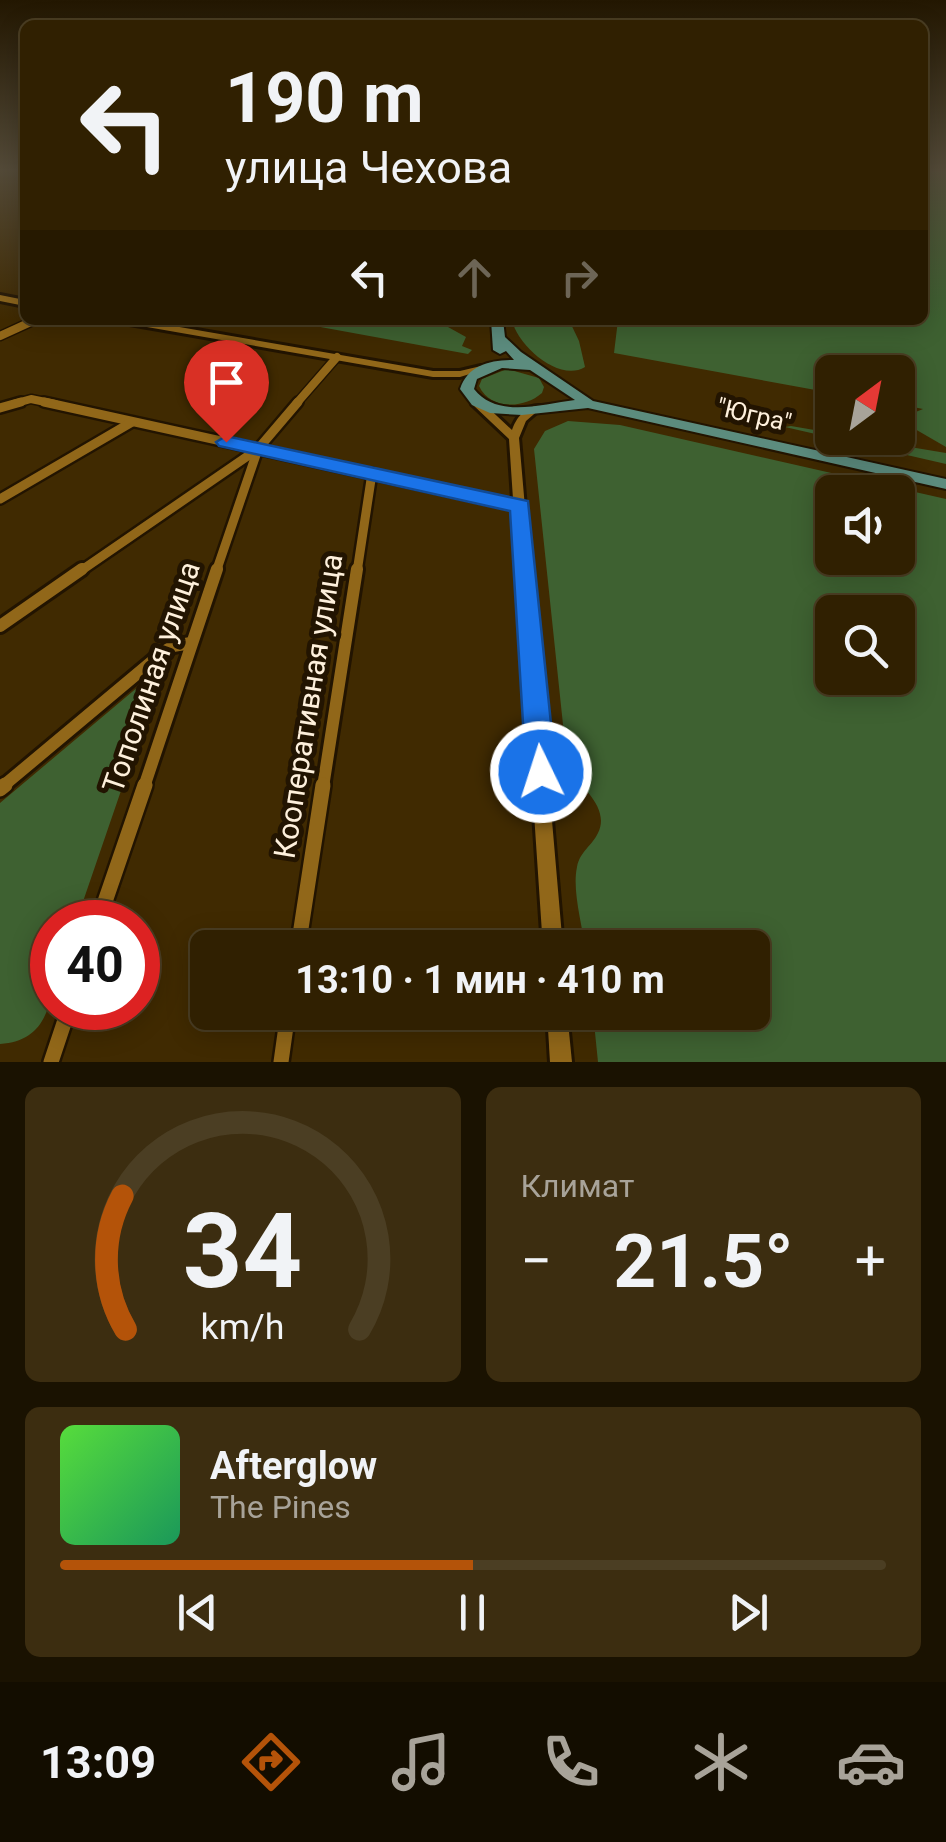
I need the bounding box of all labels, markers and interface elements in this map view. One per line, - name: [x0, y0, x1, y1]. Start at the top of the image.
- text: 190 m: [225, 57, 424, 139]
- icon: left: [60, 60, 190, 190]
- text: улица Чехова: [225, 141, 512, 194]
- icon: left: [342, 250, 397, 305]
- icon: ahead: [447, 250, 502, 305]
- icon: right: [552, 250, 607, 305]
- pin: [184, 340, 269, 443]
- icon: arrive: [199, 355, 254, 410]
- north arrow: [815, 355, 915, 455]
- map controls: [815, 355, 915, 695]
- street label: "Югра": [714, 392, 794, 438]
- button: sound: [815, 475, 915, 575]
- street label: Кооперативная улица: [267, 551, 349, 861]
- street label: Тополиная улица: [95, 557, 207, 797]
- button: search: [815, 595, 915, 695]
- position arrow: [489, 720, 593, 824]
- speed limit sign: 40: [30, 900, 160, 1030]
- text: 13:10 · 1 мин · 410 m: [295, 958, 665, 1002]
- text: Климат: [521, 1167, 634, 1205]
- text: 34: [183, 1191, 302, 1312]
- text: 21.5°: [613, 1217, 793, 1305]
- text: −: [521, 1229, 552, 1293]
- text: +: [855, 1229, 886, 1293]
- text: km/h: [201, 1306, 285, 1348]
- text: Afterglow: [210, 1444, 377, 1488]
- text: The Pines: [210, 1488, 351, 1526]
- icon: previous: [170, 1585, 225, 1640]
- icon: pause: [445, 1585, 500, 1640]
- icon: next: [721, 1585, 776, 1640]
- icon: directions: [236, 1727, 306, 1797]
- icon: music: [386, 1727, 456, 1797]
- icon: phone: [536, 1727, 606, 1797]
- icon: climate: [686, 1727, 756, 1797]
- icon: car: [836, 1727, 906, 1797]
- text: 13:09: [40, 1736, 156, 1789]

